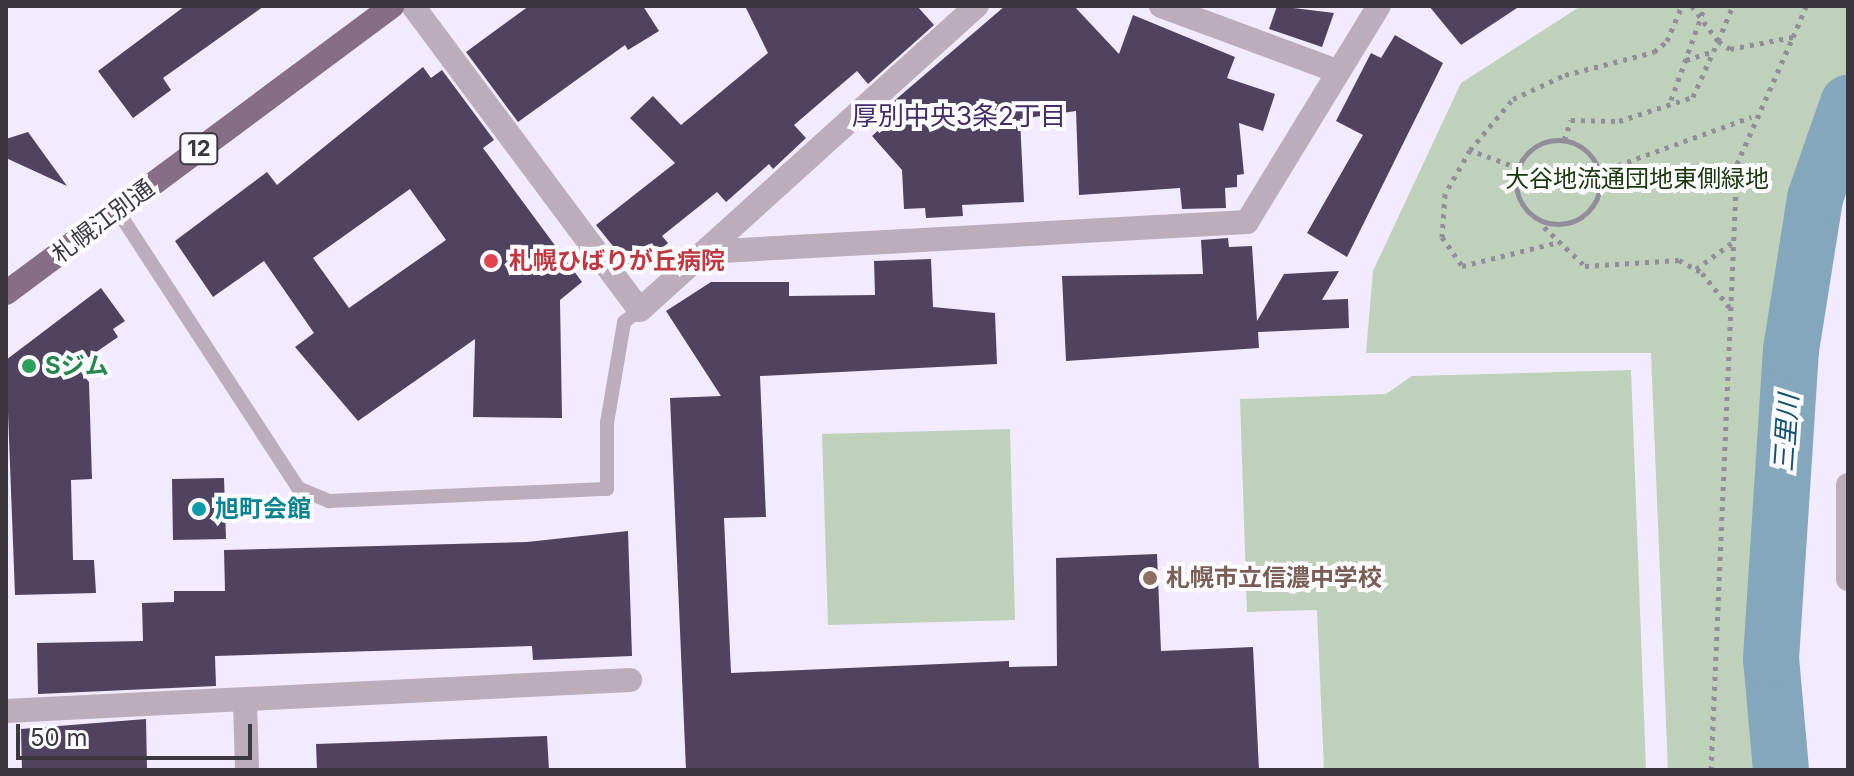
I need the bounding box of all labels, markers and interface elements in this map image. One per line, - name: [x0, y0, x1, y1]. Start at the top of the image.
- district label: 厚別中央3条2丁目: [852, 100, 1066, 132]
- road number: 12: [179, 131, 219, 167]
- park label: 大谷地流通団地東側緑地: [1505, 165, 1769, 193]
- street label: 札幌江別通: [46, 173, 160, 269]
- place label: 札幌ひばりが丘病院: [509, 247, 725, 275]
- marker: 札幌ひばりが丘病院: [480, 250, 502, 272]
- place label: Sジム: [45, 352, 109, 380]
- marker: Sジム: [20, 357, 38, 375]
- water label: 三里川: [1768, 393, 1804, 473]
- place label: 旭町会館: [215, 495, 311, 523]
- marker: 旭町会館: [190, 500, 208, 518]
- place label: 札幌市立信濃中学校: [1166, 564, 1382, 592]
- marker: 札幌市立信濃中学校: [1141, 569, 1159, 587]
- scale bar: [20, 708, 256, 758]
- text: 50 m: [30, 723, 88, 752]

